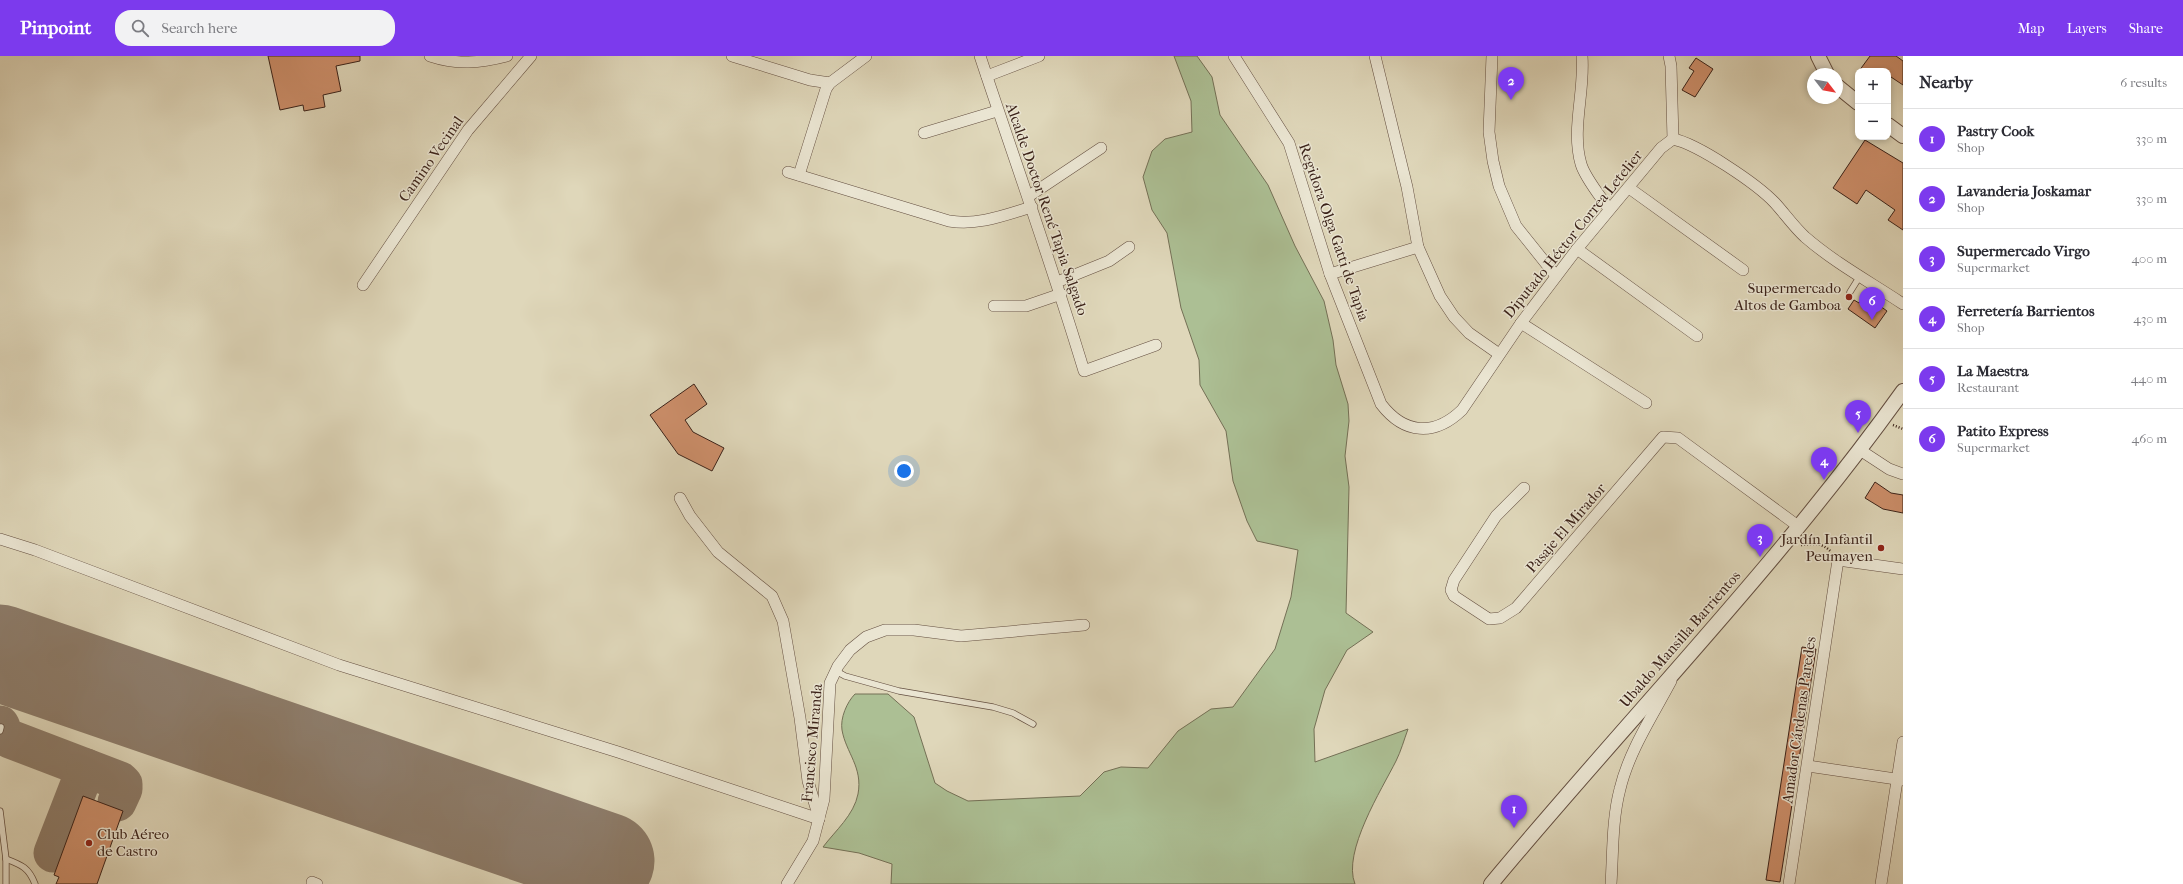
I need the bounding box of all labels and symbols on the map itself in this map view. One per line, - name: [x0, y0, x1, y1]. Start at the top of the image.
- pin: 2: [1498, 67, 1524, 100]
- north arrow: [1807, 68, 1843, 104]
- street label: Alcalde Doctor René Tapia Salgado: [1002, 99, 1092, 318]
- street label: Camino Vecinal: [395, 113, 467, 205]
- street label: Regidora Olga Gatti de Tapia: [1295, 141, 1373, 324]
- street label: Diputado Héctor Correa Letelier: [1500, 146, 1647, 322]
- place label: Supermercado Altos de Gamboa: [1733, 279, 1842, 314]
- pin: 6: [1859, 287, 1885, 320]
- marker: Supermercado Altos de Gamboa: [1844, 292, 1854, 302]
- pin: 5: [1845, 400, 1871, 433]
- pin: 4: [1811, 447, 1837, 480]
- your location: [894, 461, 914, 481]
- street label: Pasaje El Mirador: [1522, 479, 1610, 576]
- pin: 3: [1747, 524, 1773, 557]
- place label: Jardín Infantil Peumayen: [1780, 530, 1873, 565]
- marker: Jardín Infantil Peumayen: [1876, 543, 1886, 553]
- street label: Ubaldo Mansilla Barrientos: [1616, 566, 1745, 711]
- street label: Amador Cárdenas Paredes: [1778, 635, 1820, 806]
- street label: Francisco Miranda: [798, 682, 826, 803]
- pin: 1: [1501, 795, 1527, 828]
- place label: Club Aéreo de Castro: [97, 825, 169, 860]
- marker: Club Aéreo de Castro: [84, 838, 94, 848]

